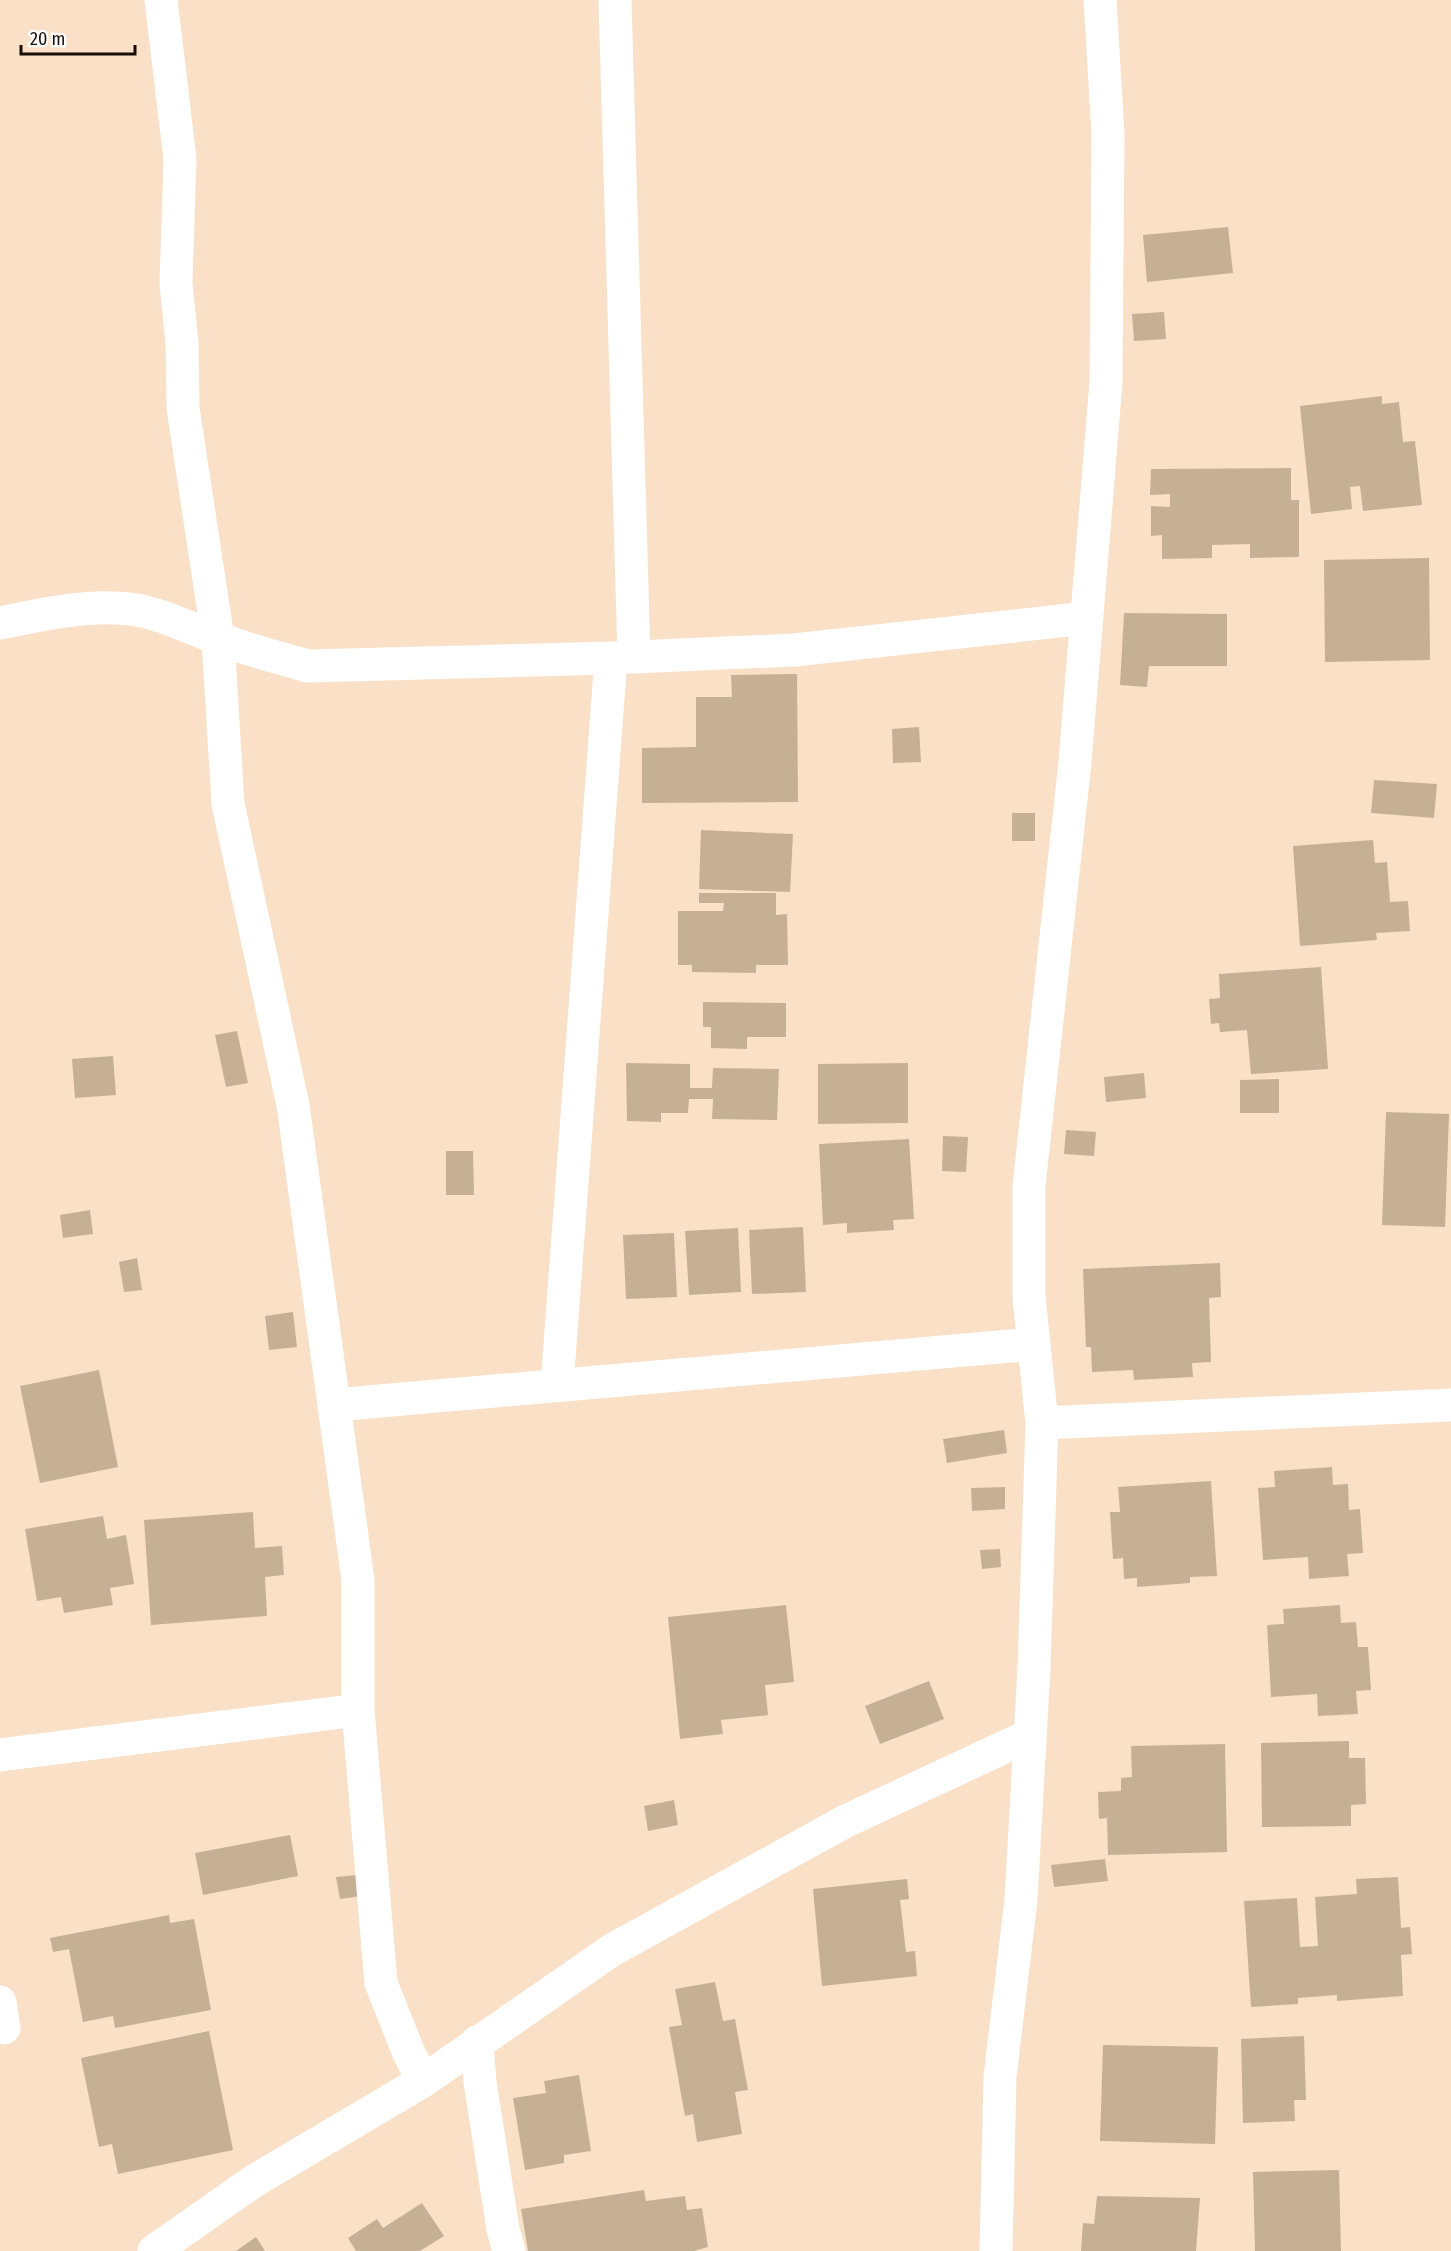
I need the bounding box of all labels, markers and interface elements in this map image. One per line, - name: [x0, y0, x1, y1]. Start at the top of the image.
- scale bar: [21, 18, 135, 56]
- text: 20 m: [30, 28, 65, 50]

